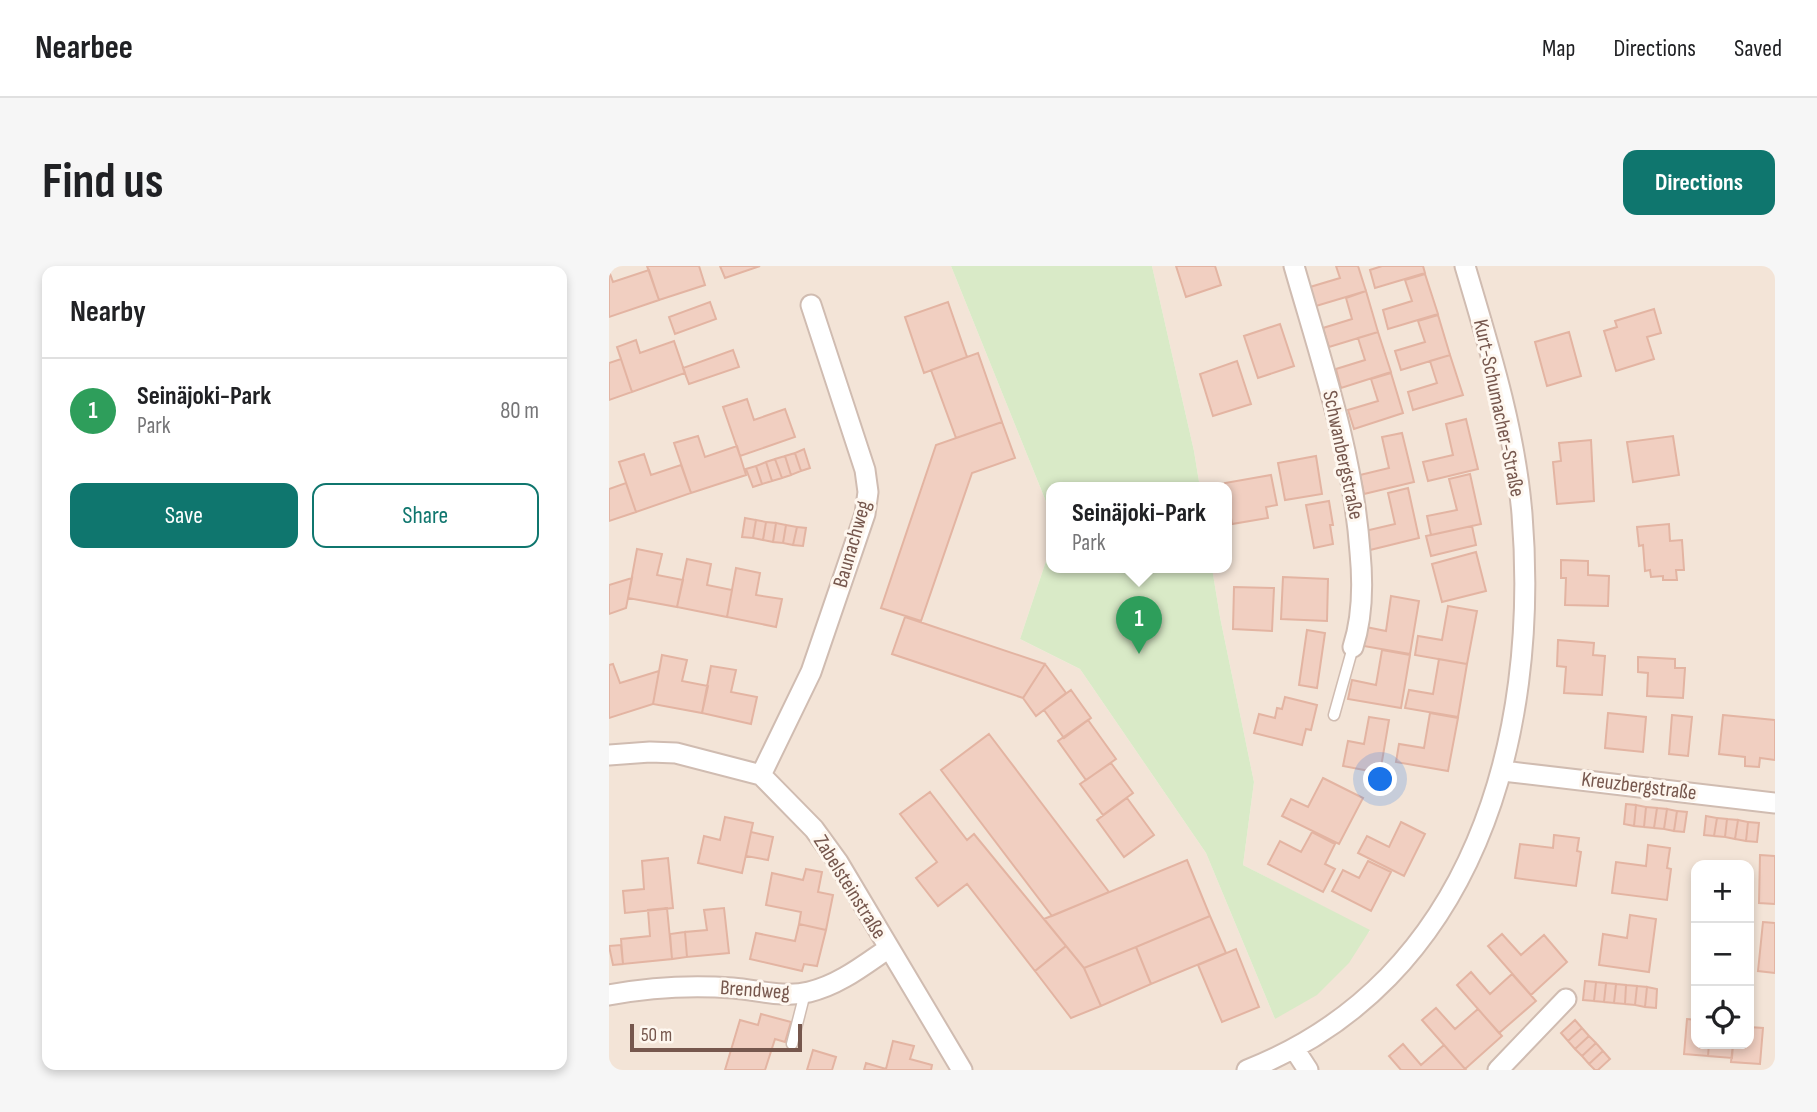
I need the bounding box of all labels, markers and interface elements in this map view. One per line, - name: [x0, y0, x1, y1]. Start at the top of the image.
- text: Nearbee: [35, 28, 133, 68]
- text: Map: [1542, 34, 1575, 63]
- text: Directions: [1613, 34, 1696, 63]
- text: Saved: [1734, 34, 1782, 63]
- button: Directions: [1623, 150, 1775, 215]
- text: Find us: [42, 153, 164, 212]
- text: Nearby: [70, 294, 146, 330]
- street label: Kurt-Schumacher-Straße: [1468, 317, 1530, 499]
- text: Seinäjoki-Park: [137, 381, 271, 412]
- street label: Schwanbergstraße: [1317, 388, 1369, 522]
- text: 1: [88, 397, 98, 425]
- text: 80 m: [500, 397, 539, 425]
- text: Park: [137, 412, 171, 440]
- popup: [1046, 482, 1232, 573]
- button: Save: [70, 483, 298, 548]
- button: Share: [312, 483, 539, 548]
- street label: Baunachweg: [828, 498, 876, 590]
- text: Seinäjoki-Park: [1072, 498, 1206, 529]
- text: Park: [1072, 529, 1106, 557]
- pin: 1: [1116, 596, 1162, 654]
- your location: [1363, 762, 1397, 796]
- street label: Kreuzbergstraße: [1580, 767, 1698, 805]
- street label: Zabelsteinstraße: [808, 830, 892, 944]
- map controls: [1691, 860, 1754, 1049]
- button: +: [1691, 860, 1754, 923]
- button: −: [1691, 923, 1754, 986]
- street label: Brendweg: [719, 975, 791, 1005]
- button: locate: [1691, 986, 1754, 1049]
- scale bar: [630, 1021, 801, 1053]
- text: 50 m: [641, 1024, 672, 1047]

